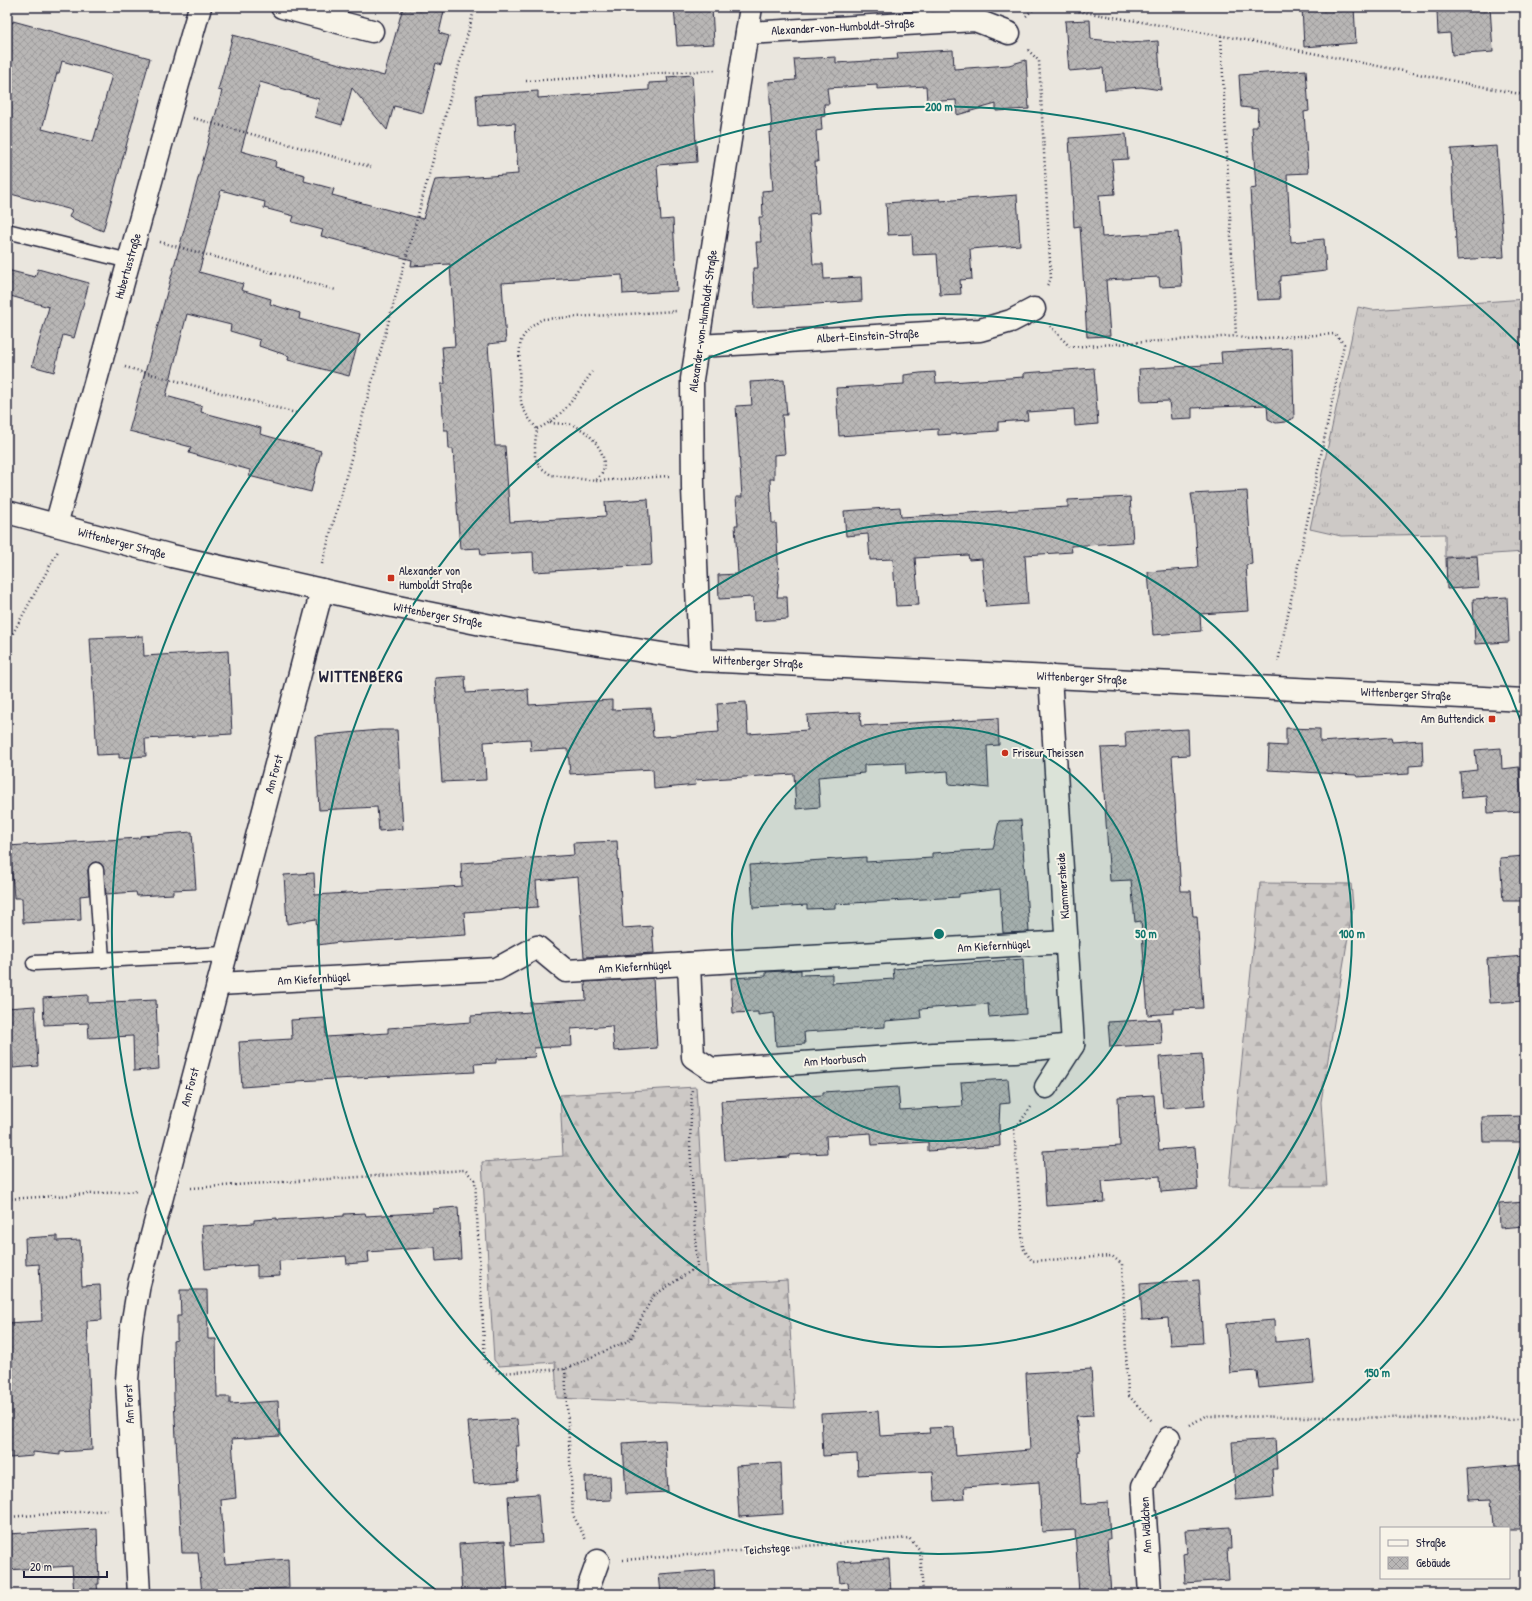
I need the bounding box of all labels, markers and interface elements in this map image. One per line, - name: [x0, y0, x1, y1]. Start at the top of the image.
- street label: Alexander-von-Humboldt-Straße: [771, 14, 915, 39]
- text: 200 m: [925, 98, 953, 115]
- street label: Hubertusstraße: [110, 231, 145, 301]
- street label: Alexander-von-Humboldt-Straße: [684, 249, 721, 393]
- street label: Albert-Einstein-Straße: [816, 324, 920, 347]
- street label: Wittenberger Straße: [76, 523, 168, 562]
- place label: Alexander von Humboldt Straße: [399, 562, 472, 593]
- marker: Alexander von Humboldt Straße: [386, 573, 396, 583]
- street label: Wittenberger Straße: [392, 598, 484, 632]
- street label: Wittenberger Straße: [712, 651, 804, 672]
- district label: WITTENBERG: [319, 665, 403, 687]
- street label: Wittenberger Straße: [1036, 667, 1128, 688]
- street label: Wittenberger Straße: [1360, 683, 1452, 704]
- place label: Am Buttendick: [1421, 710, 1484, 727]
- marker: Am Buttendick: [1487, 714, 1497, 724]
- place label: Friseur Theissen: [1012, 744, 1084, 761]
- marker: Friseur Theissen: [1000, 748, 1010, 758]
- street label: Am Forst: [260, 752, 287, 795]
- street label: Klammersheide: [1052, 852, 1073, 920]
- text: 50 m: [1135, 925, 1157, 942]
- text: 100 m: [1339, 925, 1365, 942]
- centre of rings: [932, 927, 946, 941]
- street label: Am Kiefernhügel: [957, 935, 1032, 956]
- street label: Am Kiefernhügel: [598, 956, 673, 977]
- street label: Am Kiefernhügel: [277, 968, 352, 989]
- street label: Am Moorbusch: [803, 1049, 867, 1070]
- street label: Am Forst: [176, 1065, 203, 1108]
- text: 150 m: [1364, 1364, 1390, 1381]
- street label: Am Forst: [119, 1383, 138, 1424]
- street label: Am Wäldchen: [1136, 1496, 1155, 1554]
- legend: [1380, 1527, 1510, 1579]
- text: Straße: [1416, 1534, 1446, 1551]
- street label: Teichstege: [743, 1538, 791, 1559]
- scale bar: [24, 1553, 107, 1579]
- text: Gebäude: [1416, 1554, 1451, 1571]
- text: 20 m: [30, 1558, 52, 1575]

